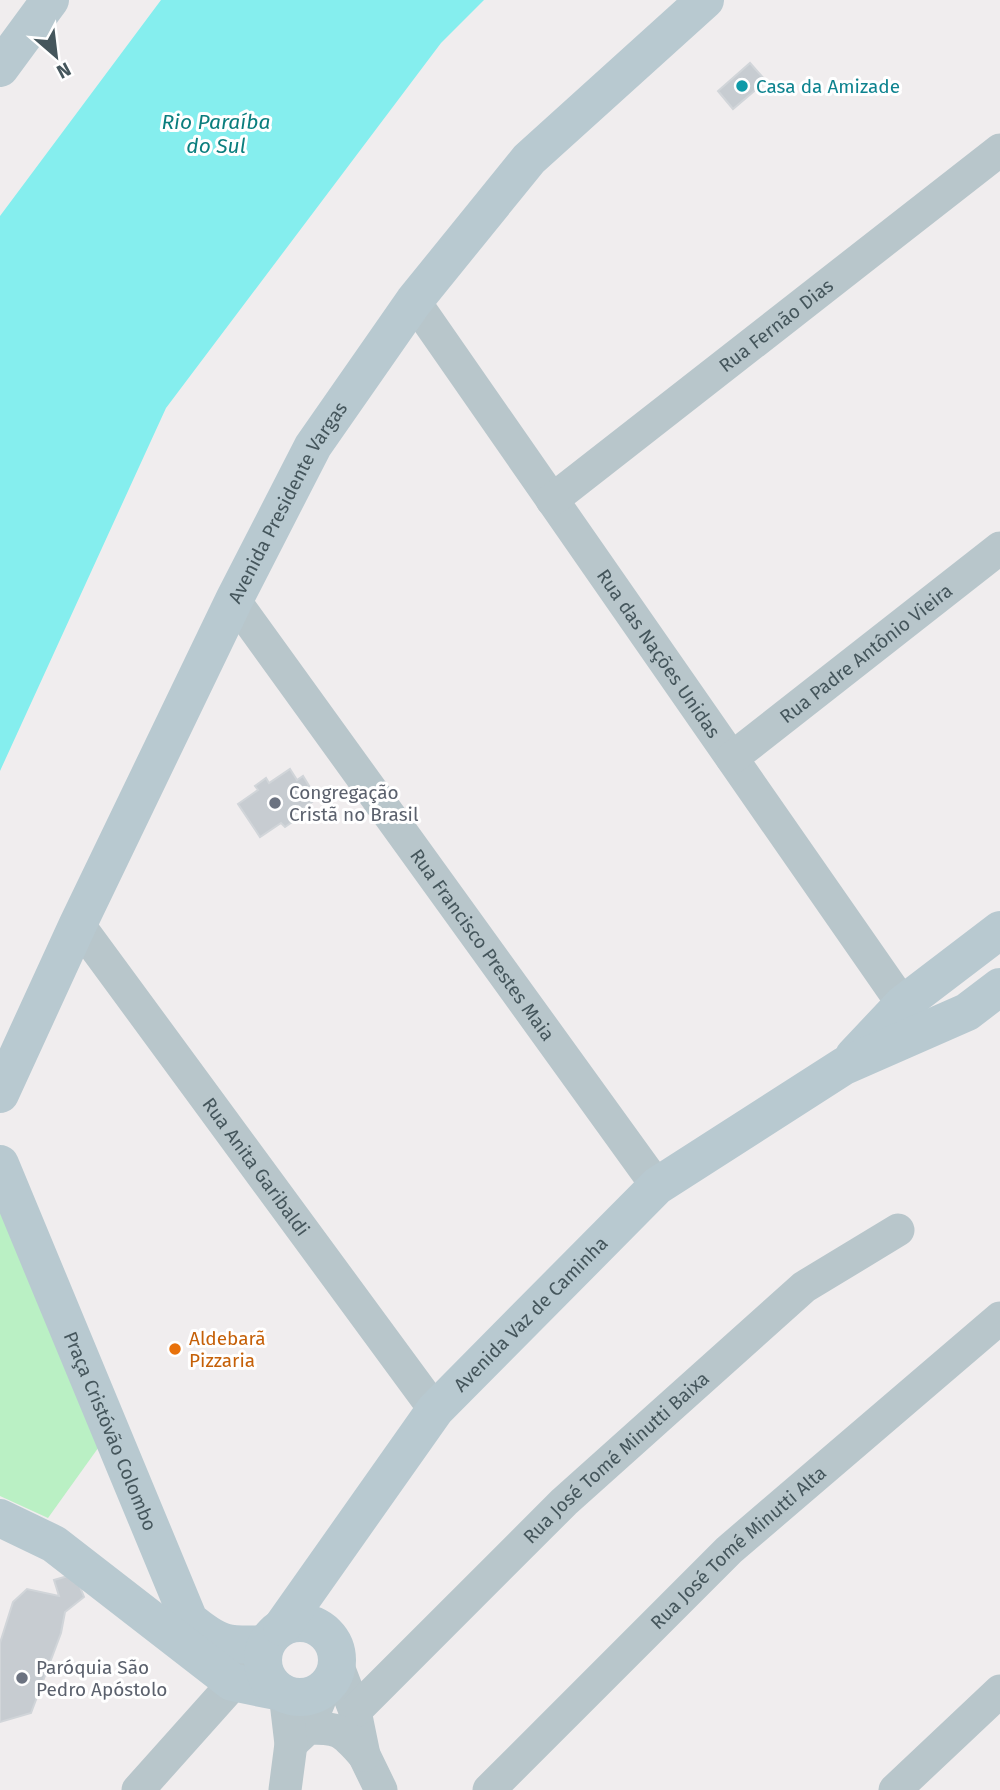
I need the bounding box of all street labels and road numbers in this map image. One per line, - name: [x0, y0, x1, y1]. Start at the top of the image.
- street label: Rua Fernão Dias: [714, 274, 838, 377]
- street label: Avenida Presidente Vargas: [223, 397, 352, 607]
- street label: Rua das Nações Unidas: [592, 565, 725, 742]
- street label: Rua Padre Antônio Vieira: [775, 579, 957, 728]
- street label: Rua Francisco Prestes Maia: [405, 844, 559, 1045]
- street label: Rua Anita Garibaldi: [197, 1093, 314, 1241]
- street label: Avenida Vaz de Caminha: [449, 1232, 613, 1397]
- street label: Praça Cristóvão Colombo: [59, 1328, 162, 1534]
- street label: Rua José Tomé Minutti Baixa: [518, 1367, 714, 1548]
- street label: Rua José Tomé Minutti Alta: [646, 1461, 831, 1634]

